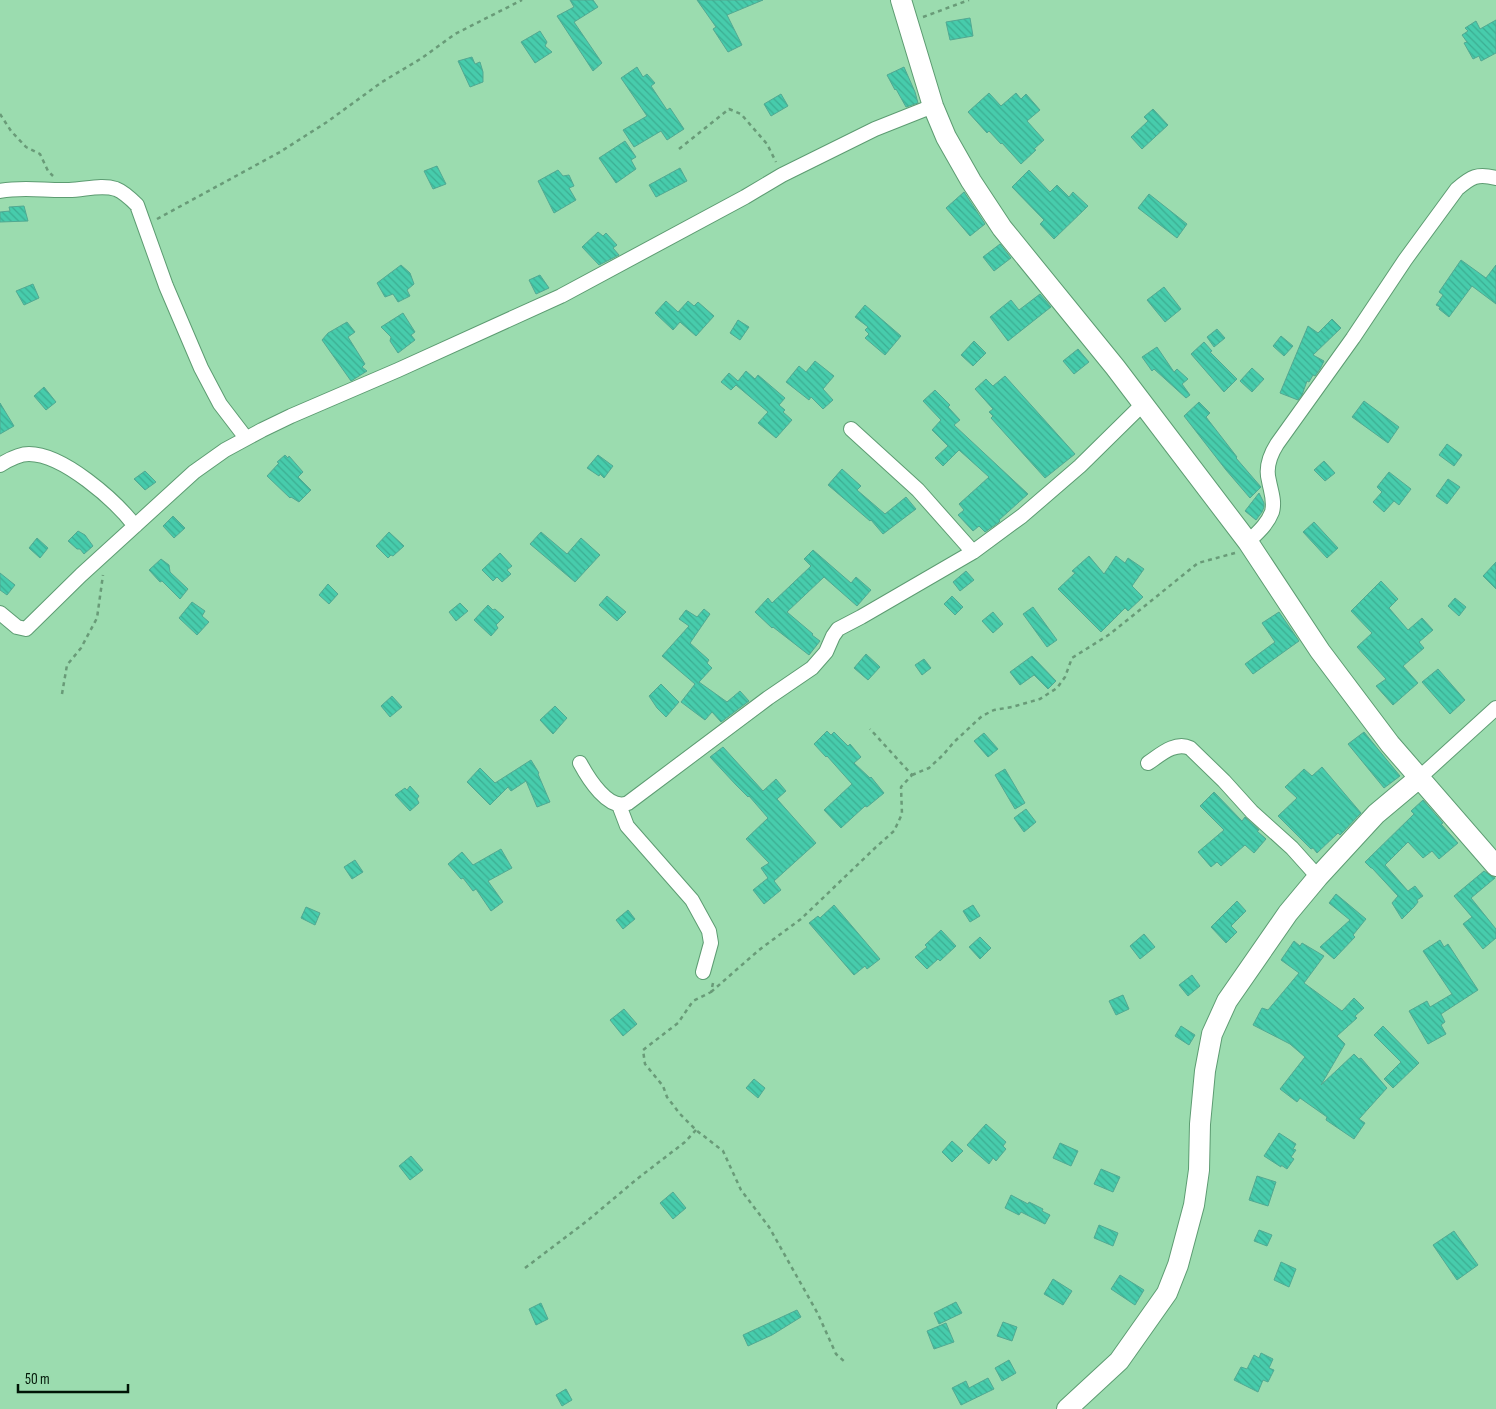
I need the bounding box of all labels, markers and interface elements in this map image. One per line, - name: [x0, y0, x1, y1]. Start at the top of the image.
- scale bar: [18, 1362, 128, 1394]
- text: 50 m: [25, 1370, 50, 1389]

